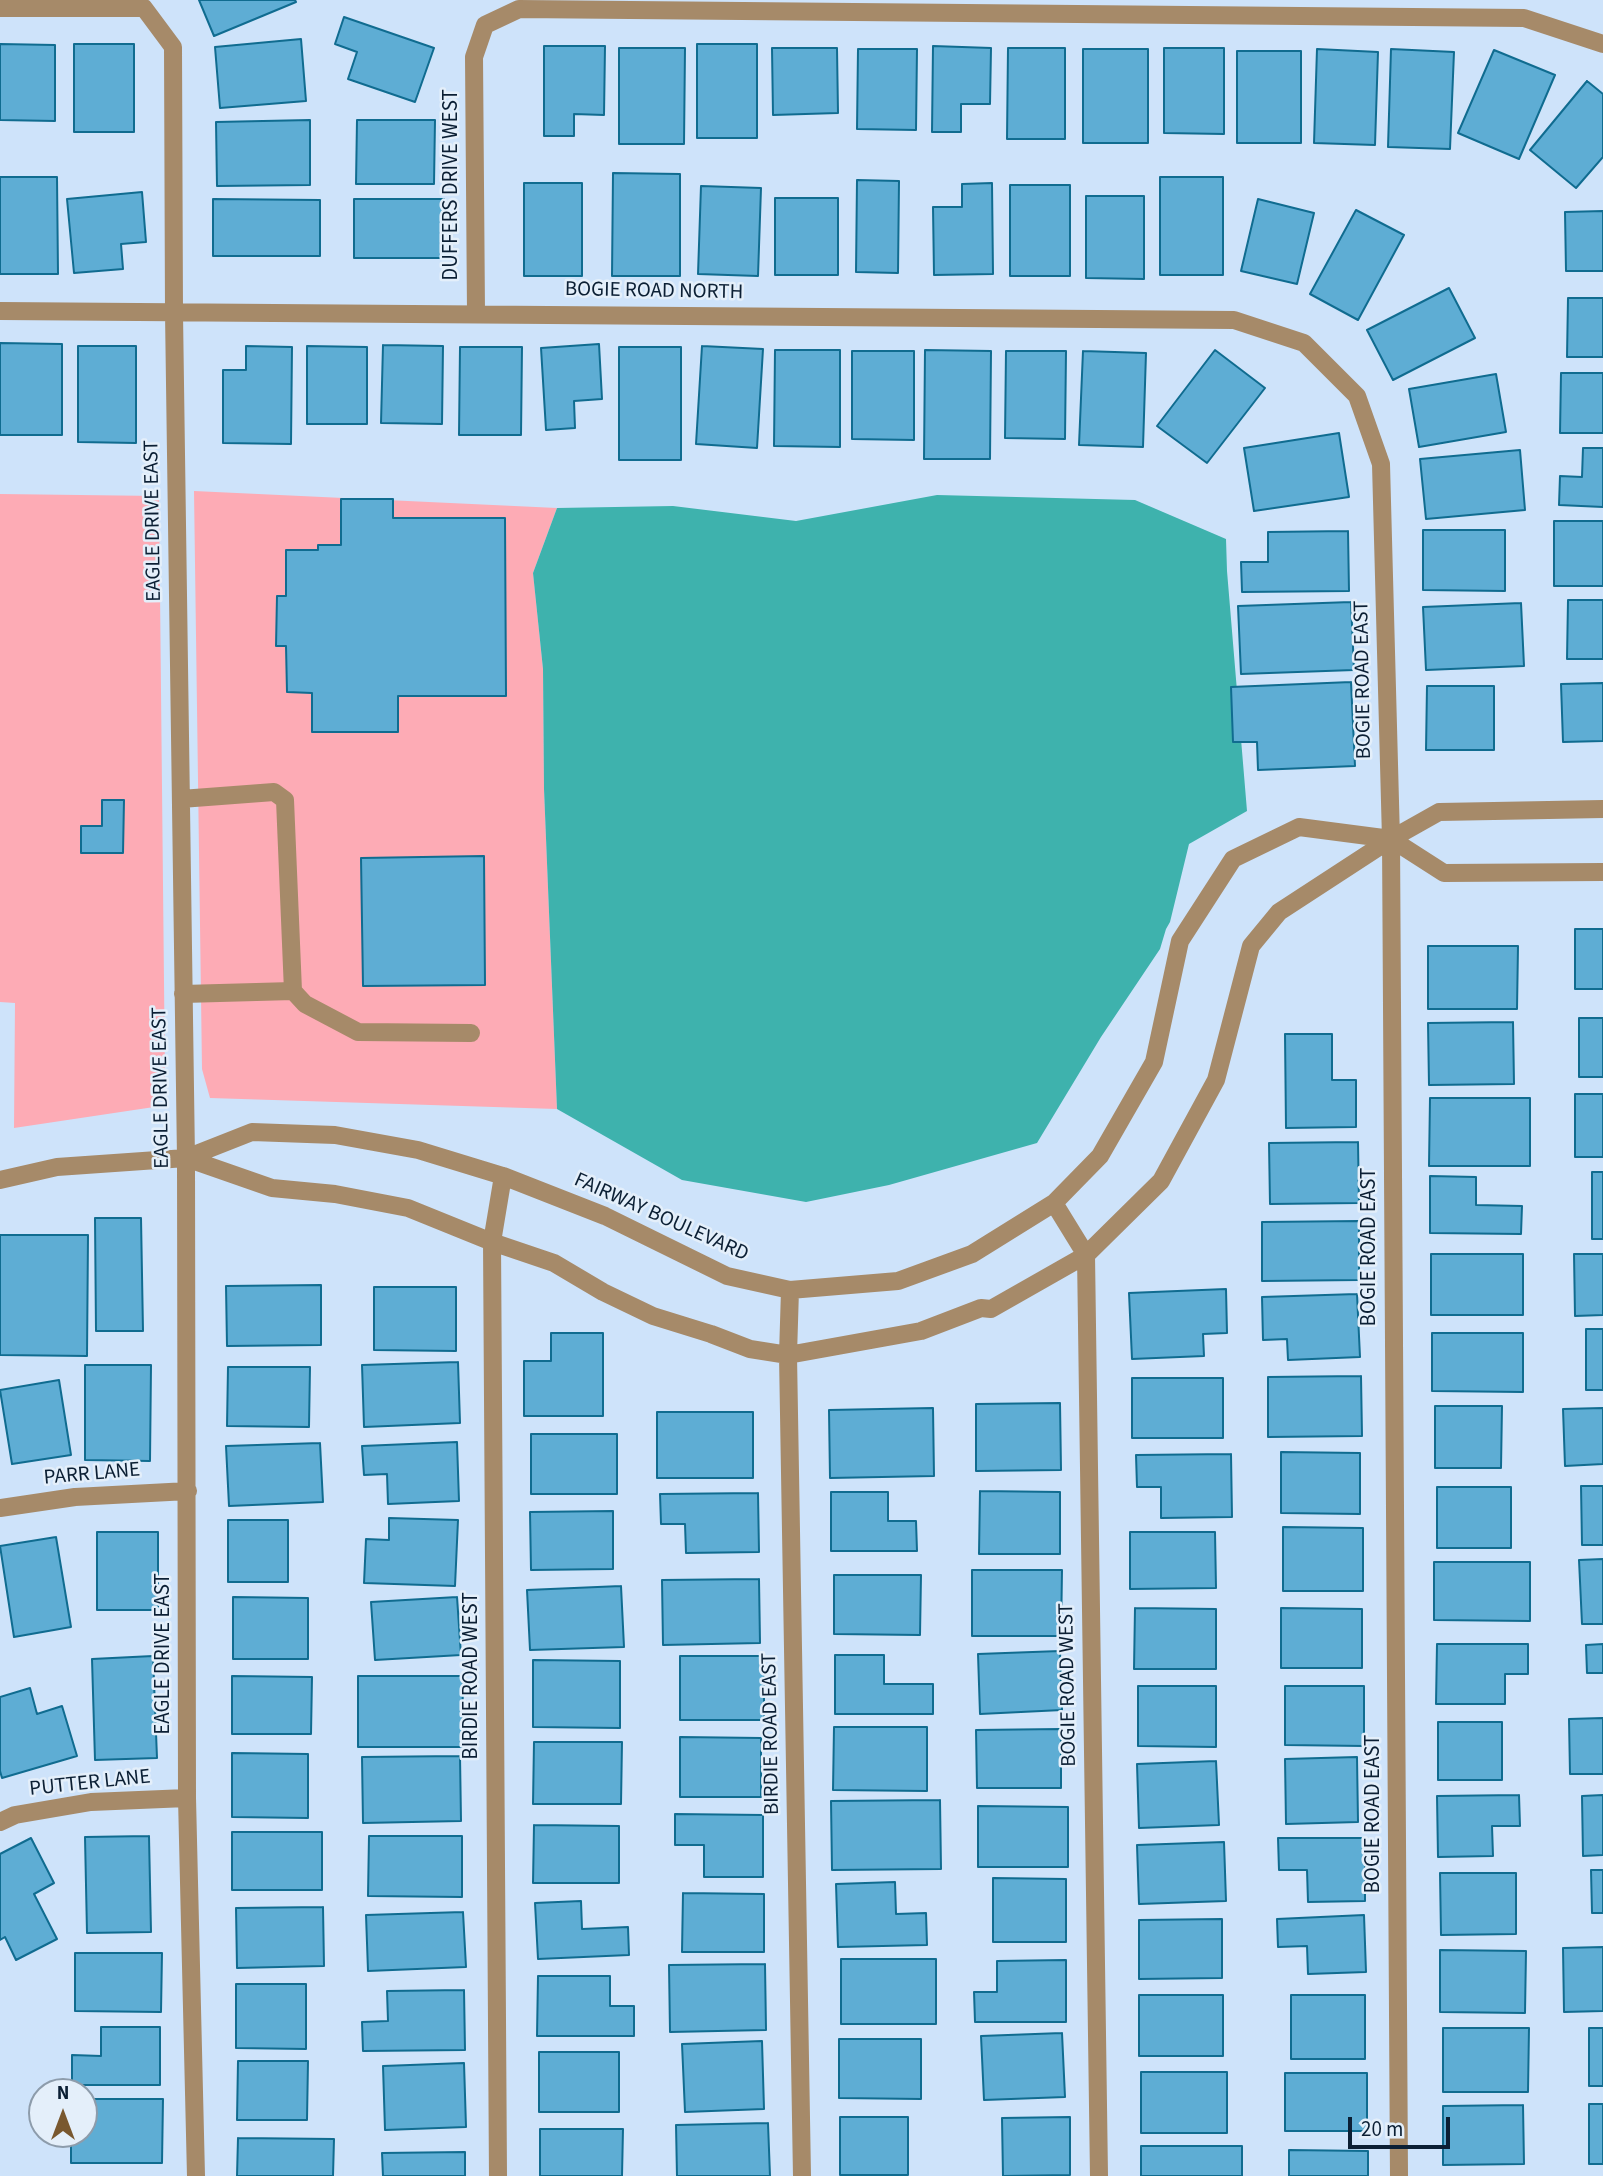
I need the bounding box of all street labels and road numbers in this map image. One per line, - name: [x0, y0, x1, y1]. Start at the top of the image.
- street label: DUFFERS DRIVE WEST: [439, 89, 465, 281]
- street label: BOGIE ROAD NORTH: [565, 278, 743, 306]
- street label: EAGLE DRIVE EAST: [140, 440, 168, 602]
- street label: BOGIE ROAD EAST: [1350, 600, 1378, 760]
- street label: EAGLE DRIVE EAST: [148, 1007, 176, 1169]
- street label: FAIRWAY BOULEVARD: [570, 1168, 752, 1268]
- street label: BOGIE ROAD EAST: [1357, 1168, 1383, 1326]
- street label: PARR LANE: [43, 1458, 141, 1492]
- street label: EAGLE DRIVE EAST: [151, 1573, 177, 1735]
- street label: BIRDIE ROAD WEST: [459, 1592, 485, 1760]
- street label: BOGIE ROAD WEST: [1055, 1603, 1083, 1767]
- street label: BIRDIE ROAD EAST: [758, 1653, 786, 1815]
- street label: BOGIE ROAD EAST: [1361, 1735, 1387, 1893]
- street label: PUTTER LANE: [28, 1765, 152, 1803]

